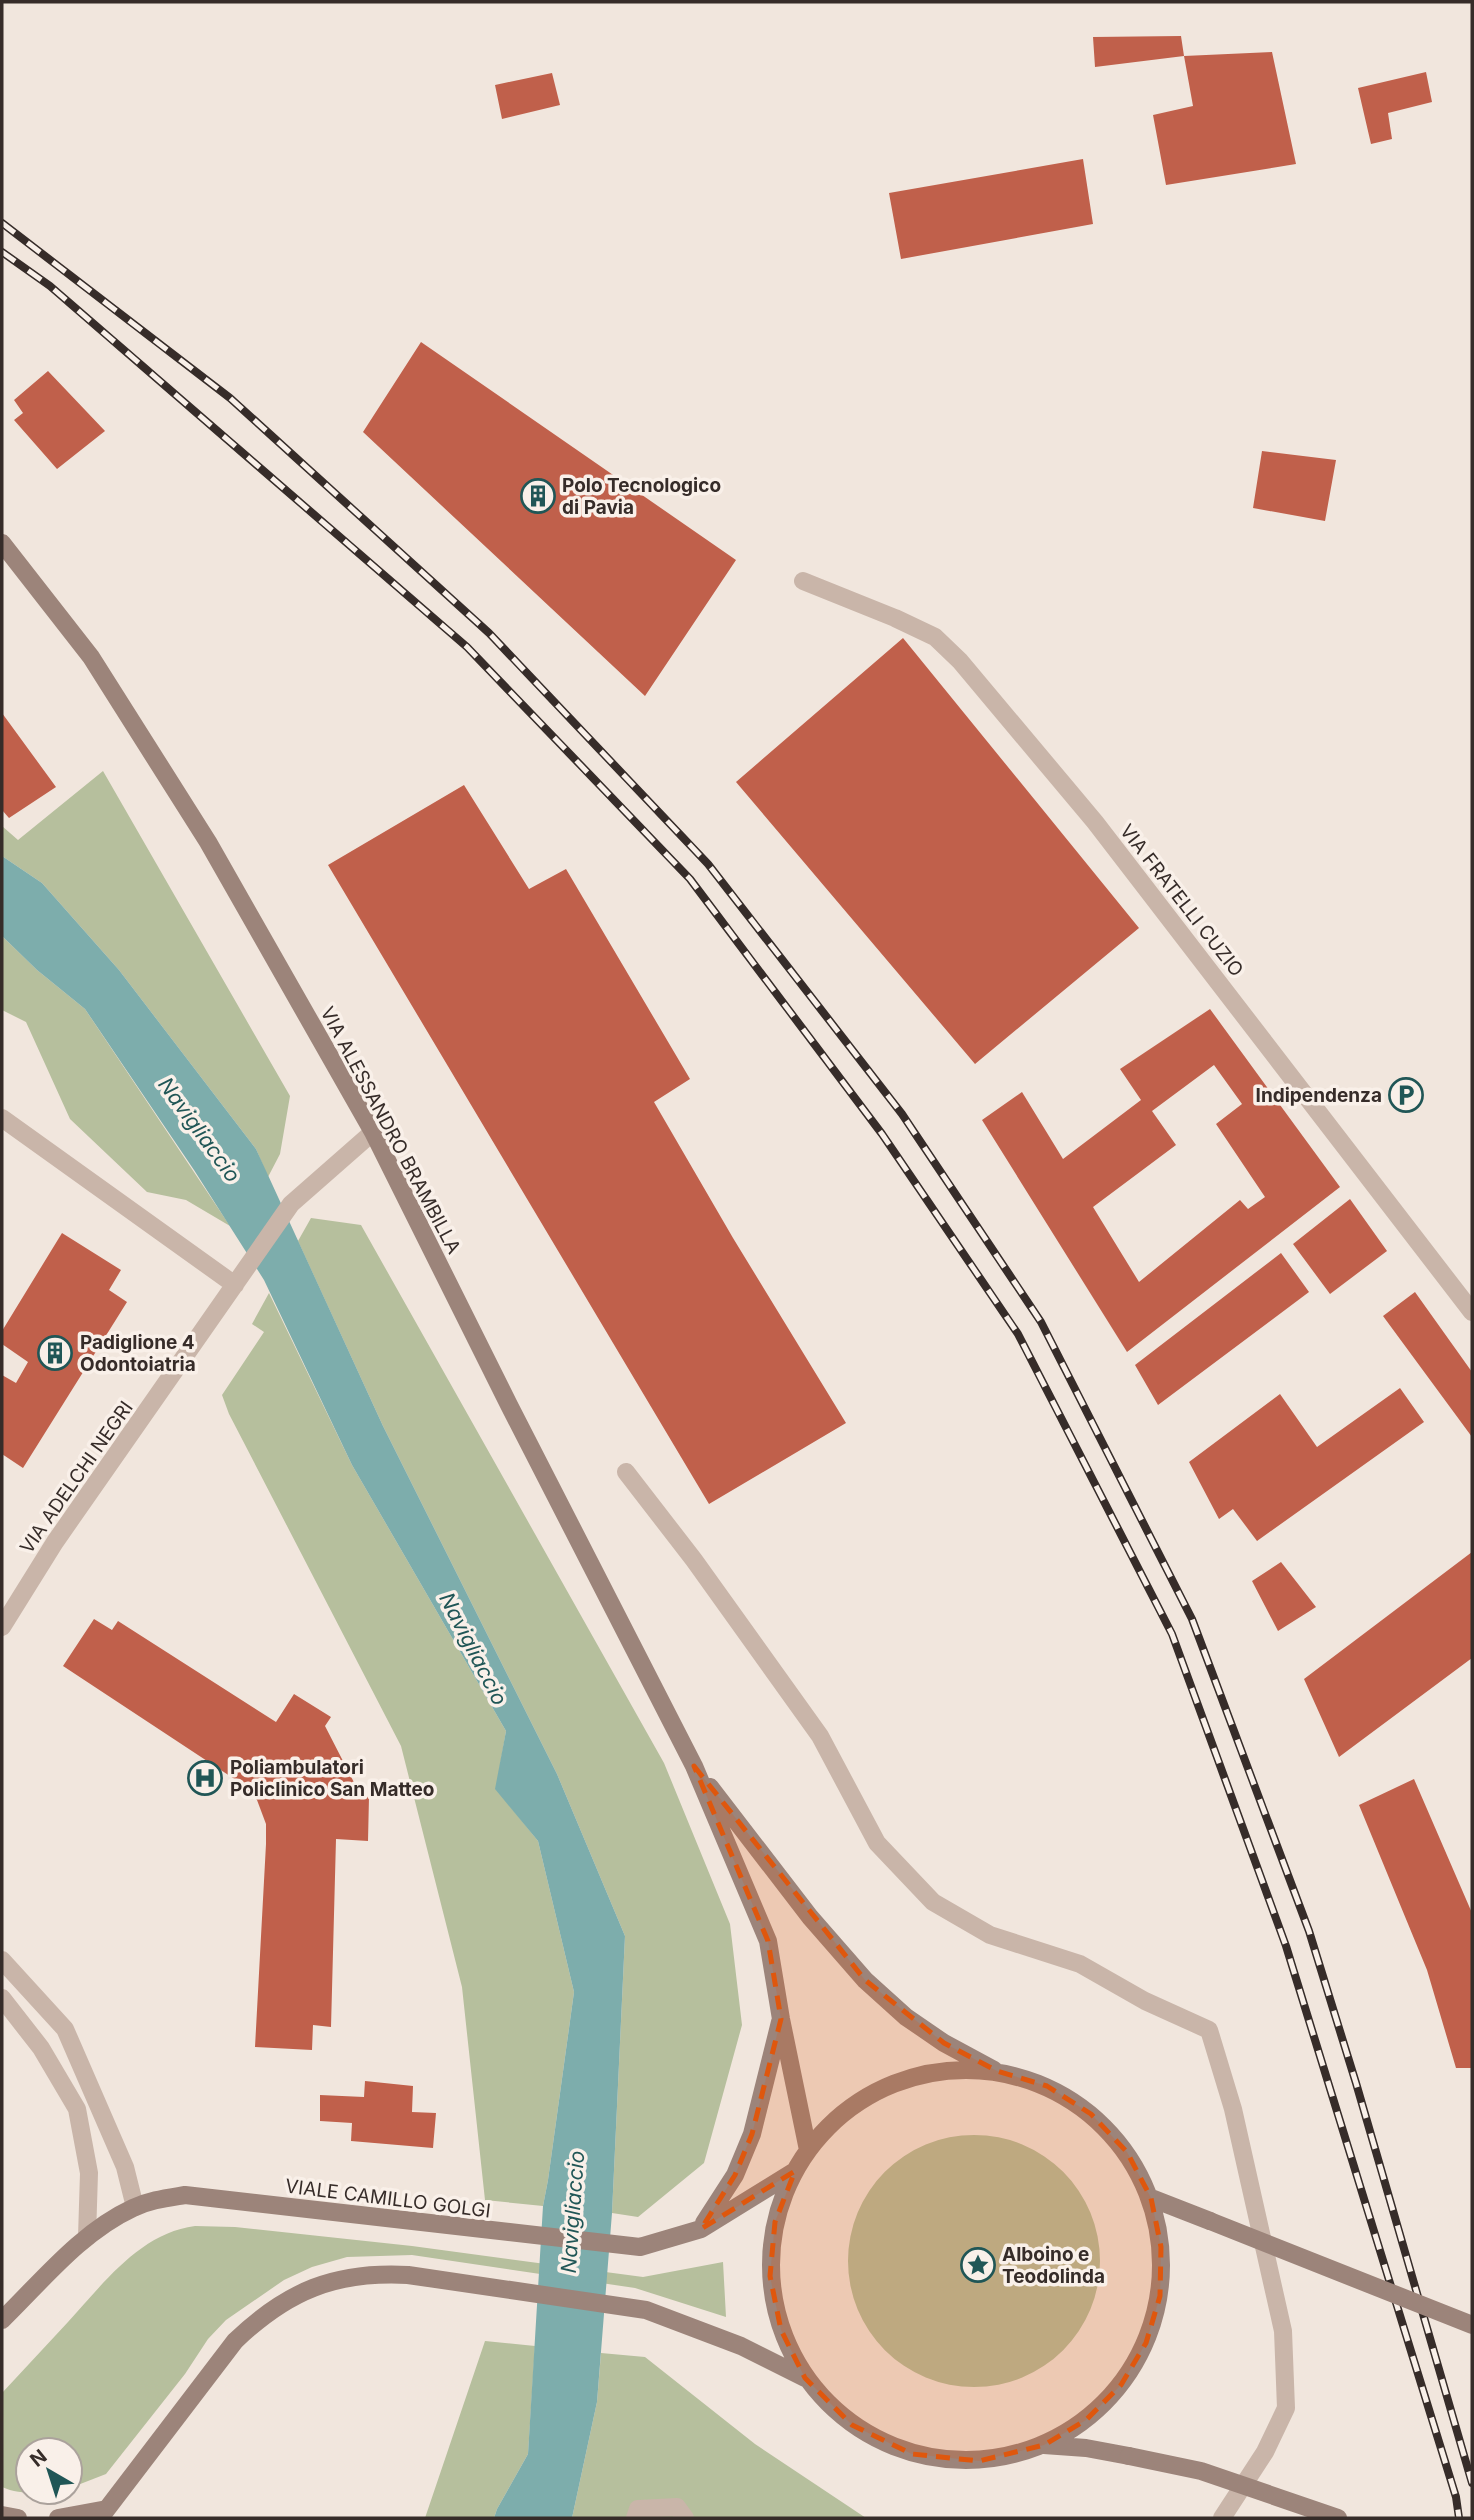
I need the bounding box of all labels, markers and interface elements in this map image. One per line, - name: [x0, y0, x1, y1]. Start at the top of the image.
- place label: Polo Tecnologico di Pavia: [562, 474, 721, 519]
- building icon: Polo Tecnologico di Pavia: [519, 477, 557, 515]
- street label: VIA FRATELLI CUZIO: [1115, 820, 1248, 981]
- street label: VIA ALESSANDRO BRAMBILLA: [315, 1003, 466, 1258]
- water label: Navigliaccio: [153, 1073, 246, 1187]
- parking icon: Indipendenza: [1387, 1076, 1425, 1114]
- place label: Indipendenza: [1256, 1084, 1382, 1107]
- place label: Padiglione 4 Odontoiatria: [80, 1331, 196, 1376]
- building icon: Padiglione 4 Odontoiatria: [36, 1334, 74, 1372]
- street label: VIA ADELCHI NEGRI: [15, 1397, 138, 1558]
- water label: Navigliaccio: [434, 1588, 512, 1709]
- place label: Poliambulatori Policlinico San Matteo: [230, 1756, 434, 1801]
- hospital icon: Poliambulatori Policlinico San Matteo: [186, 1759, 224, 1797]
- water label: Navigliaccio: [556, 2150, 589, 2274]
- street label: VIALE CAMILLO GOLGI: [284, 2174, 492, 2223]
- place label: Alboino e Teodolinda: [1002, 2243, 1105, 2288]
- place icon: Alboino e Teodolinda: [959, 2246, 997, 2284]
- north arrow: [14, 2436, 84, 2506]
- text: N: [26, 2445, 51, 2472]

